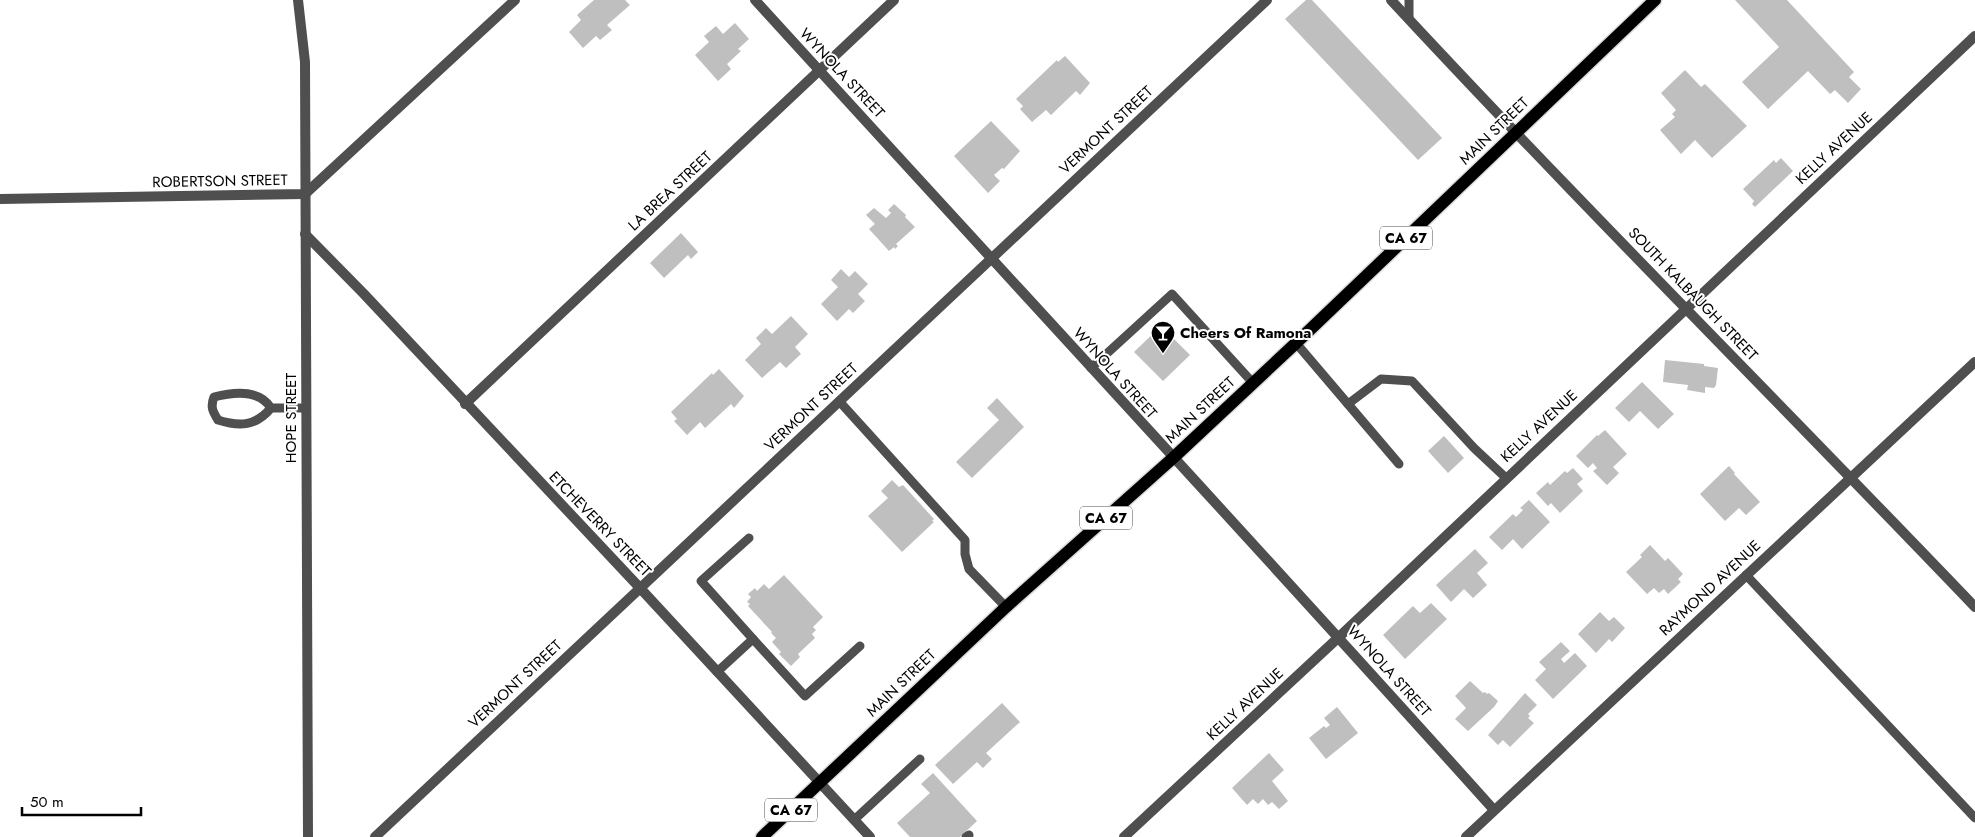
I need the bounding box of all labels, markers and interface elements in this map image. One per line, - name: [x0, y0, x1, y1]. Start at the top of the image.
- street label: WYNOLA STREET: [794, 23, 890, 123]
- street label: VERMONT STREET: [1054, 81, 1158, 179]
- street label: MAIN STREET: [1454, 92, 1534, 170]
- street label: KELLY AVENUE: [1791, 107, 1877, 189]
- street label: LA BREA STREET: [623, 146, 717, 236]
- street label: ROBERTSON STREET: [152, 169, 288, 193]
- street label: SOUTH KALBAUGH STREET: [1623, 222, 1763, 366]
- road number: CA 67: [1380, 227, 1432, 250]
- bar icon: Cheers Of Ramona: [1150, 320, 1176, 354]
- place label: Cheers Of Ramona: [1180, 322, 1311, 344]
- street label: WYNOLA STREET: [1068, 323, 1162, 423]
- street label: VERMONT STREET: [759, 358, 863, 456]
- street label: MAIN STREET: [1160, 372, 1240, 448]
- street label: HOPE STREET: [280, 373, 302, 463]
- street label: KELLY AVENUE: [1496, 385, 1582, 467]
- street label: ETCHEVERRY STREET: [544, 466, 656, 582]
- road number: CA 67: [1080, 506, 1132, 530]
- street label: RAYMOND AVENUE: [1654, 535, 1766, 641]
- street label: WYNOLA STREET: [1342, 621, 1436, 721]
- street label: VERMONT STREET: [463, 635, 567, 733]
- street label: MAIN STREET: [861, 644, 941, 722]
- street label: KELLY AVENUE: [1202, 663, 1288, 745]
- scale bar: [22, 784, 141, 816]
- text: 50 m: [30, 791, 64, 813]
- road number: CA 67: [765, 798, 817, 822]

